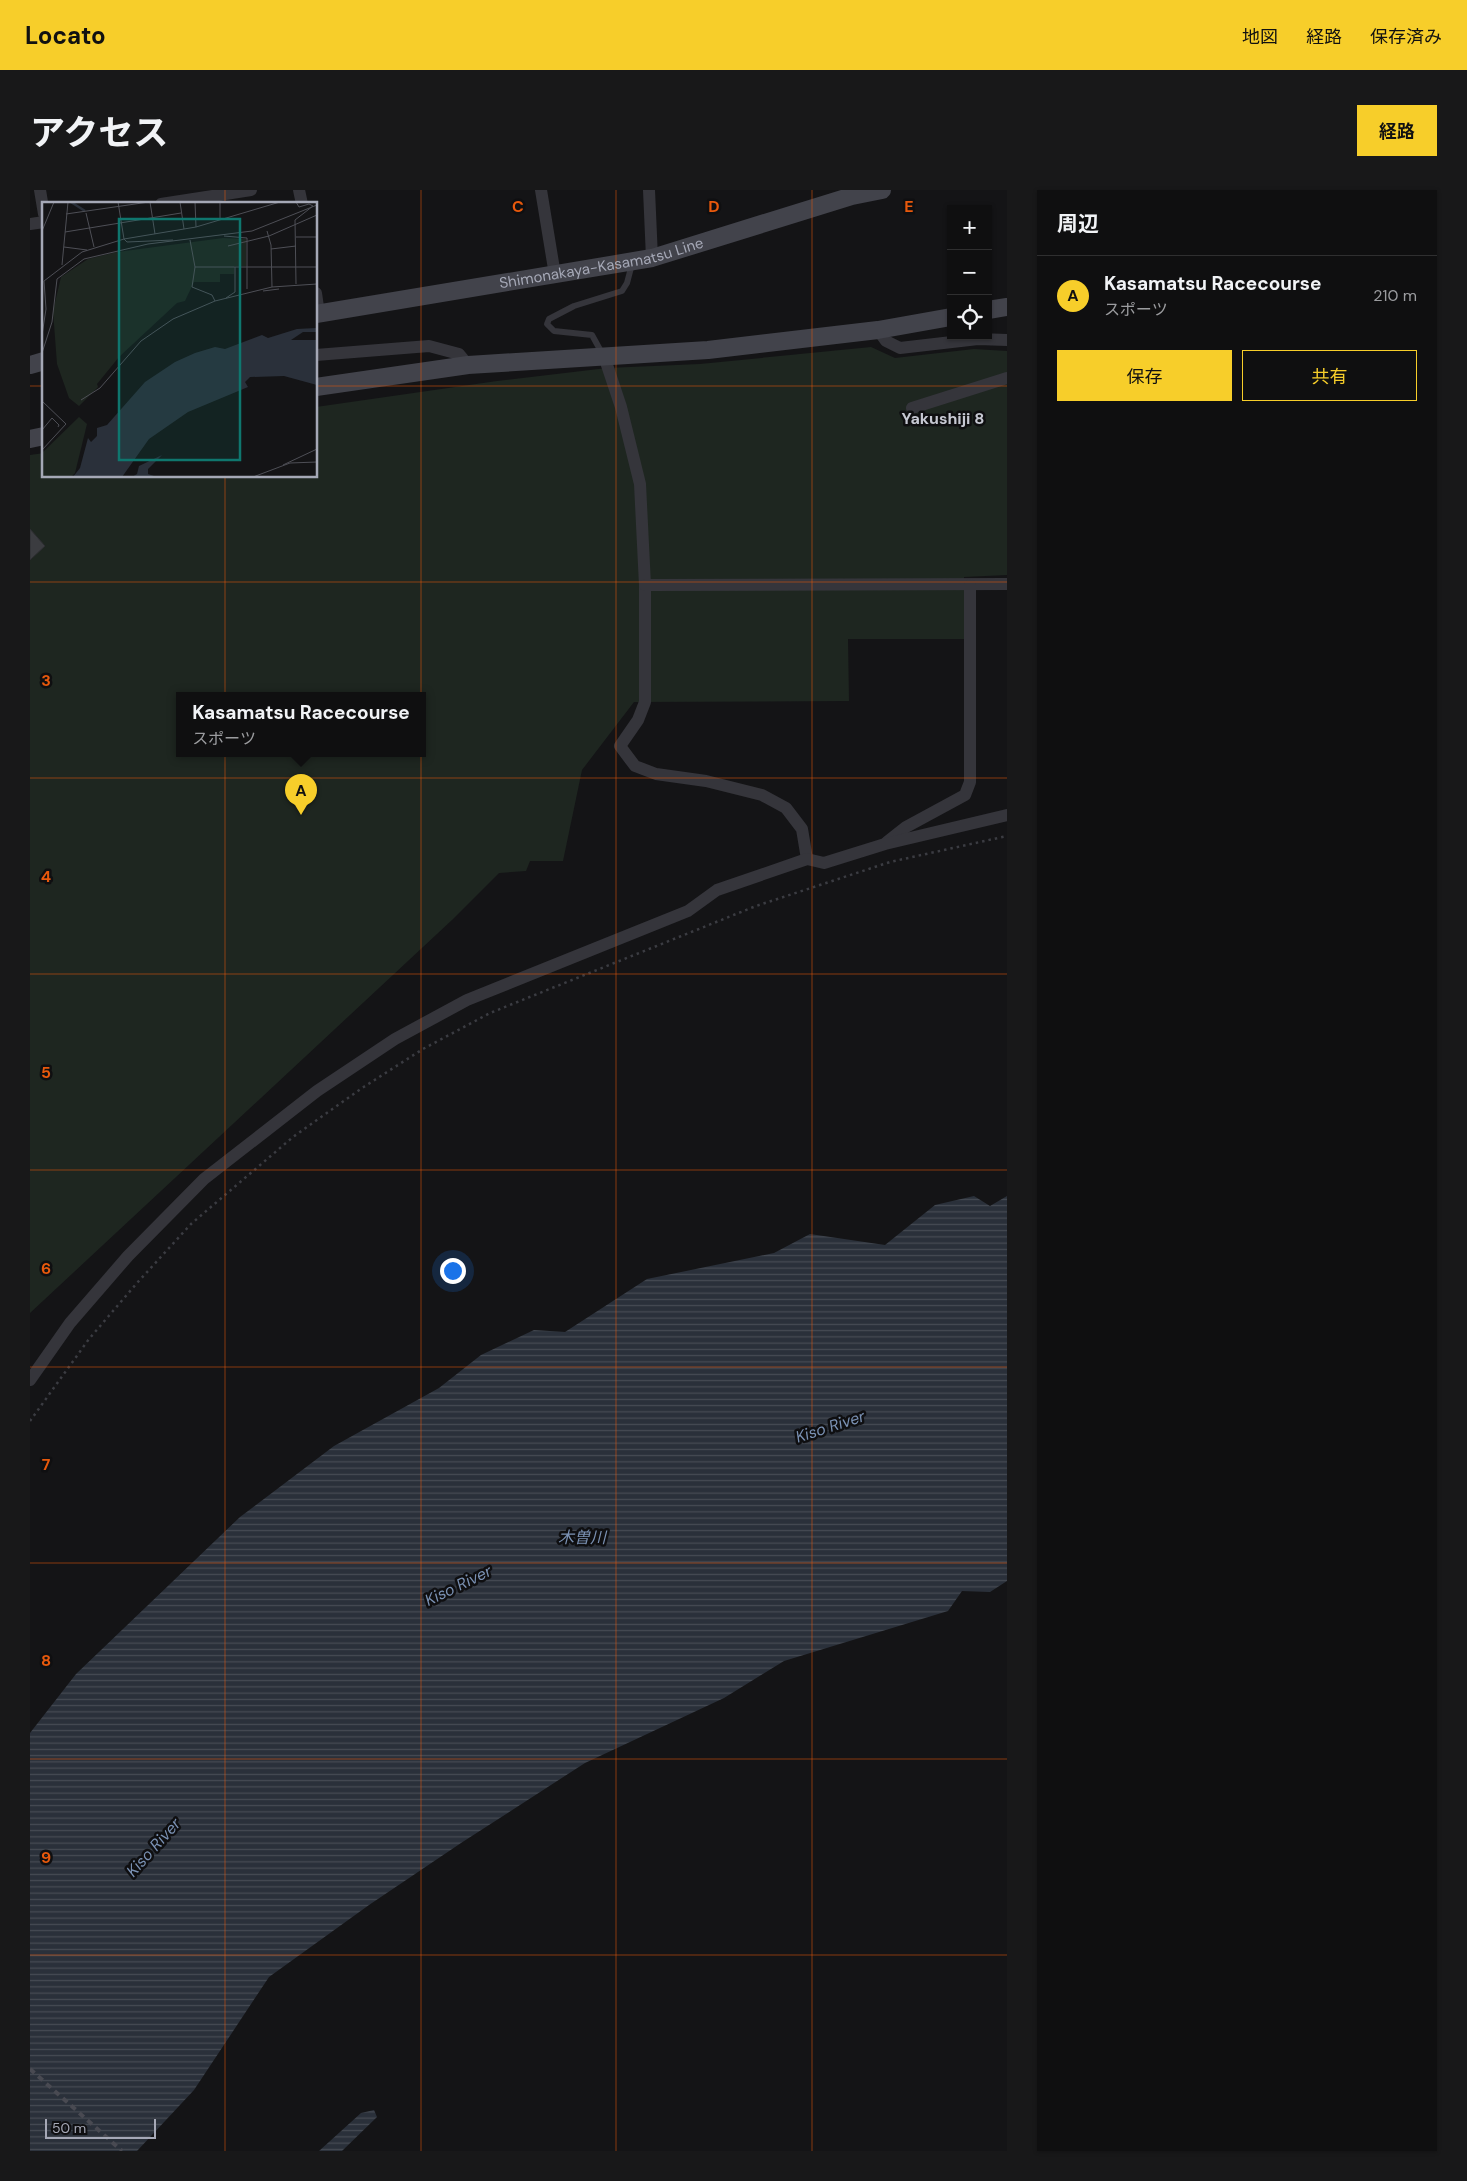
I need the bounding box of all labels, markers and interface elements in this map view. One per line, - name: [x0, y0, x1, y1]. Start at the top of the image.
- text: Locato: [25, 20, 106, 51]
- text: 地図: [1242, 25, 1278, 49]
- text: 経路: [1306, 25, 1342, 49]
- text: 保存済み: [1370, 25, 1442, 49]
- button: 経路: [1357, 105, 1437, 156]
- text: アクセス: [30, 110, 168, 156]
- text: C: [512, 196, 524, 217]
- text: D: [708, 196, 720, 217]
- text: E: [904, 196, 914, 217]
- inset map: [42, 202, 318, 478]
- map controls: [947, 205, 992, 340]
- button: +: [947, 205, 992, 250]
- text: 周辺: [1057, 210, 1099, 238]
- street label: Shimonakaya-Kasamatsu Line: [498, 233, 706, 293]
- button: −: [947, 250, 992, 295]
- text: Kasamatsu Racecourse: [1104, 271, 1321, 296]
- text: A: [1067, 285, 1079, 306]
- text: 210 m: [1373, 285, 1417, 306]
- button: locate: [947, 295, 992, 340]
- text: スポーツ: [1104, 299, 1168, 320]
- button: 保存: [1057, 350, 1232, 401]
- button: 共有: [1242, 350, 1417, 401]
- district label: Yakushiji 8: [902, 408, 984, 429]
- text: 3: [41, 670, 51, 691]
- popup: [176, 692, 426, 757]
- text: Kasamatsu Racecourse: [192, 700, 410, 725]
- text: スポーツ: [192, 728, 256, 749]
- pin: A: [285, 774, 317, 815]
- text: 4: [41, 866, 51, 887]
- text: 5: [41, 1062, 51, 1083]
- text: 6: [41, 1258, 51, 1279]
- your location: [440, 1258, 466, 1284]
- water label: Kiso River: [793, 1405, 869, 1448]
- text: 7: [42, 1454, 51, 1475]
- water label: 木曽川: [558, 1527, 608, 1548]
- water label: Kiso River: [421, 1560, 496, 1611]
- text: 8: [41, 1650, 51, 1671]
- water label: Kiso River: [122, 1813, 186, 1881]
- text: 9: [41, 1847, 51, 1868]
- scale bar: [45, 2116, 156, 2139]
- text: 50 m: [52, 2119, 86, 2137]

